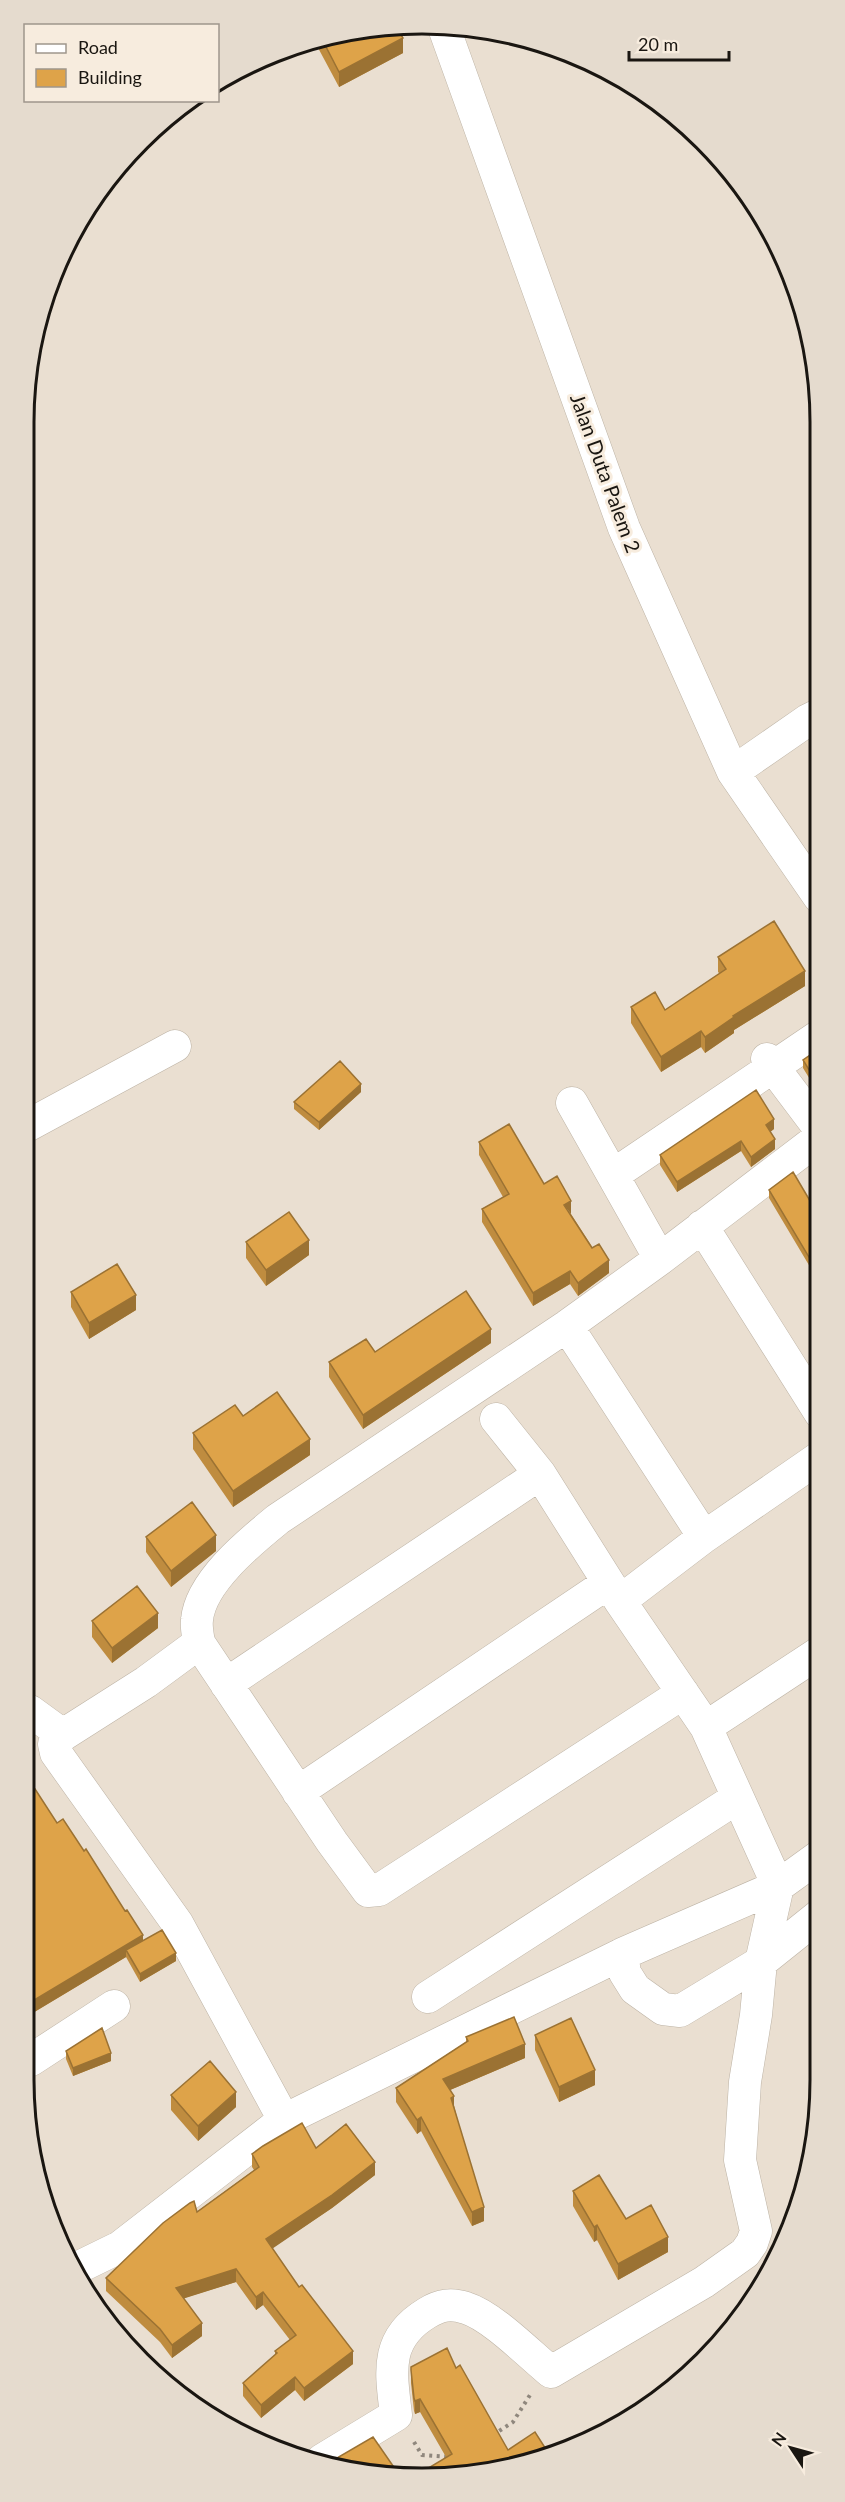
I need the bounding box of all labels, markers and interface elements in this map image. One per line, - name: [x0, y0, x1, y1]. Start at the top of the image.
- legend: [24, 24, 219, 102]
- scale bar: [629, 24, 730, 62]
- text: 20 m: [638, 33, 678, 55]
- text: Road: [78, 36, 118, 58]
- text: Building: [78, 66, 142, 88]
- street label: Jalan Duta Palem 2: [566, 390, 646, 556]
- north arrow: [761, 2418, 821, 2478]
- text: N: [767, 2428, 790, 2449]

